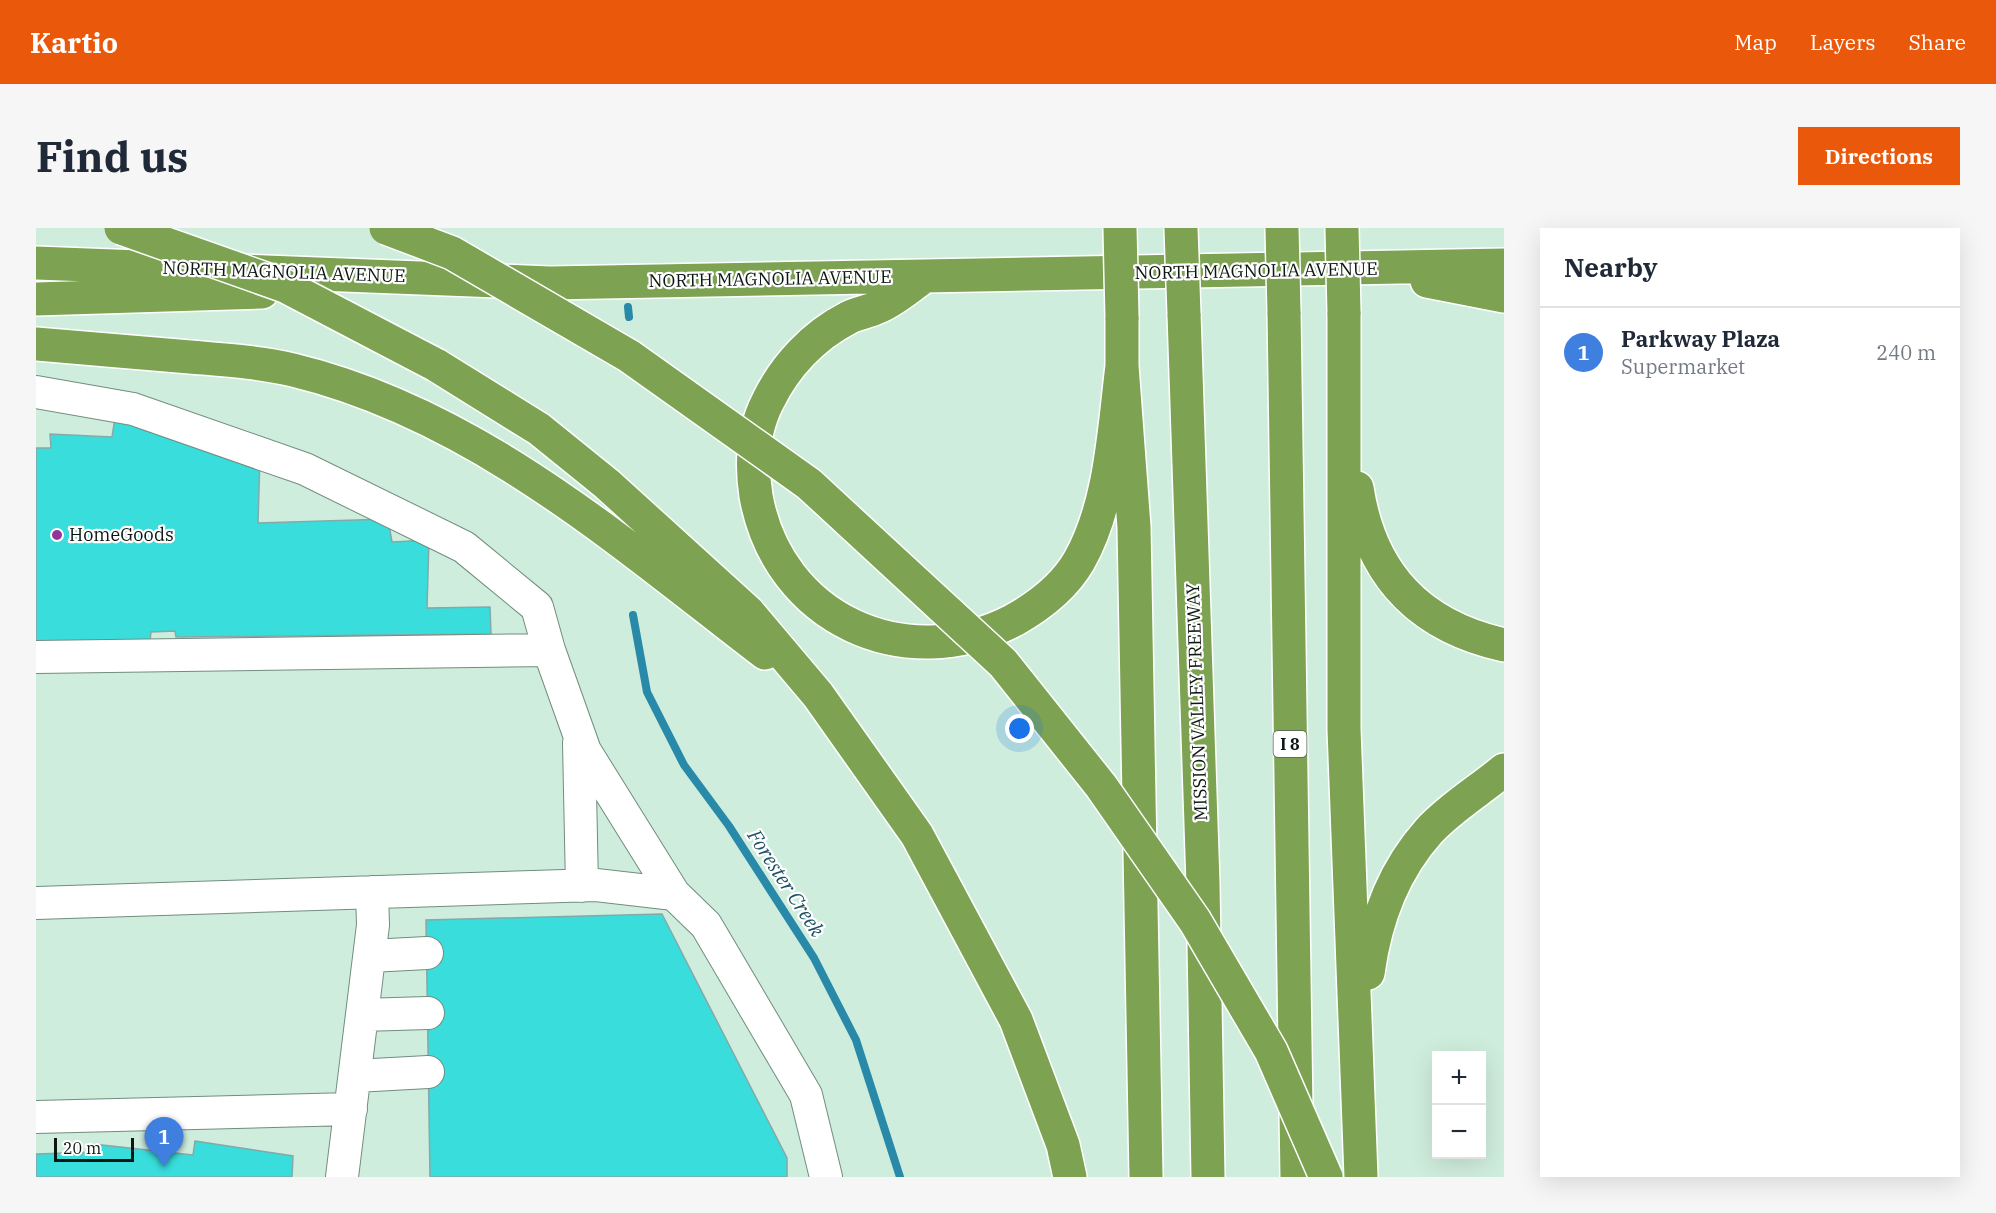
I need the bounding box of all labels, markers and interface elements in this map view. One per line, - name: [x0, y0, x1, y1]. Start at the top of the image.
- text: Kartio: [30, 24, 118, 61]
- text: Map: [1734, 28, 1777, 56]
- text: Layers: [1810, 28, 1876, 56]
- text: Share: [1909, 28, 1966, 56]
- button: Directions: [1798, 127, 1960, 185]
- text: Find us: [36, 129, 188, 184]
- text: Nearby: [1564, 250, 1658, 284]
- street label: NORTH MAGNOLIA AVENUE: [162, 256, 406, 287]
- street label: NORTH MAGNOLIA AVENUE: [1134, 257, 1378, 284]
- street label: NORTH MAGNOLIA AVENUE: [648, 265, 892, 292]
- text: Parkway Plaza: [1621, 324, 1780, 353]
- text: 1: [1578, 339, 1590, 366]
- text: 240 m: [1876, 339, 1936, 366]
- text: Supermarket: [1621, 353, 1745, 380]
- place label: HomeGoods: [69, 523, 174, 546]
- marker: HomeGoods: [50, 528, 64, 542]
- street label: MISSION VALLEY FREEWAY: [1181, 582, 1212, 821]
- your location: [1005, 714, 1034, 743]
- road number: I 8: [1274, 731, 1306, 757]
- water label: Forester Creek: [741, 823, 831, 942]
- map controls: [1432, 1051, 1486, 1159]
- button: +: [1432, 1051, 1486, 1105]
- button: −: [1432, 1105, 1486, 1159]
- pin: 1: [144, 1118, 184, 1167]
- scale bar: [54, 1135, 134, 1162]
- text: 20 m: [63, 1138, 101, 1158]

